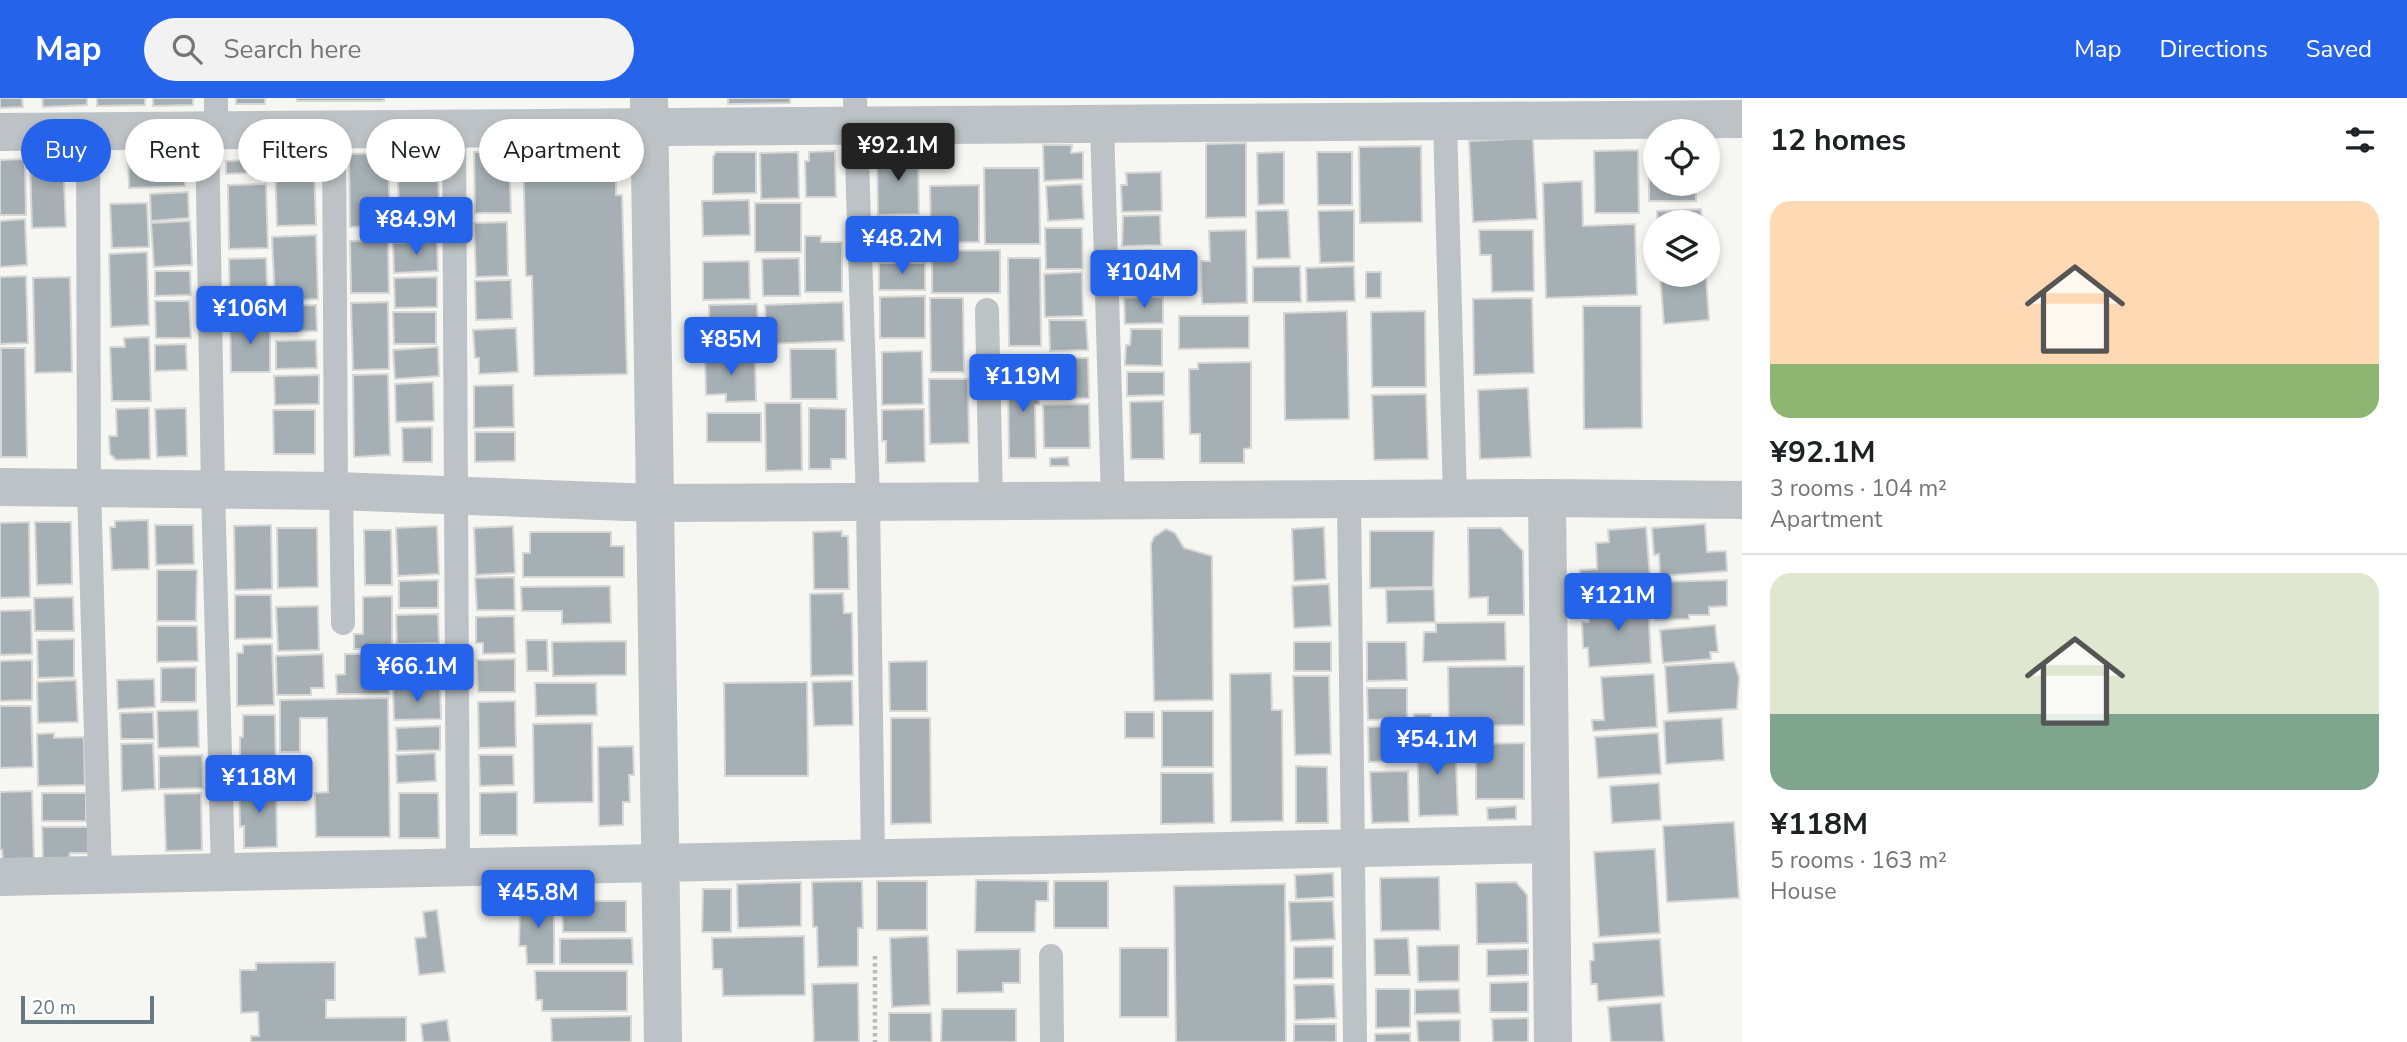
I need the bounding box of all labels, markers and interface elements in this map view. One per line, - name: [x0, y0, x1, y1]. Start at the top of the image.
- search box: [144, 18, 634, 81]
- text: Map: [35, 27, 102, 72]
- icon: search: [168, 30, 206, 68]
- text: Search here: [224, 32, 361, 67]
- text: Map: [2074, 33, 2121, 65]
- text: Directions: [2159, 33, 2268, 65]
- text: Saved: [2306, 33, 2372, 65]
- chip: Buy: [21, 119, 111, 182]
- chip: Rent: [125, 119, 224, 182]
- chip: Filters: [238, 119, 352, 182]
- chip: New: [366, 119, 465, 182]
- chip: Apartment: [479, 119, 644, 182]
- map controls: [1643, 119, 1720, 287]
- button: locate: [1643, 119, 1720, 196]
- text: 12 homes: [1770, 120, 1906, 161]
- icon: filters: [2341, 121, 2379, 159]
- pin: ¥92.1M: [841, 123, 955, 183]
- text: ¥92.1M: [858, 130, 938, 161]
- pin: ¥84.9M: [359, 198, 473, 257]
- text: ¥84.9M: [376, 204, 456, 235]
- button: layers: [1643, 210, 1720, 287]
- pin: ¥48.2M: [845, 216, 959, 276]
- text: ¥48.2M: [862, 223, 942, 254]
- icon: home: [2012, 246, 2138, 372]
- pin: ¥104M: [1095, 250, 1193, 310]
- text: ¥104M: [1106, 257, 1182, 288]
- pin: ¥106M: [201, 286, 299, 346]
- text: ¥106M: [212, 293, 288, 324]
- pin: ¥85M: [690, 317, 772, 377]
- text: ¥85M: [700, 324, 762, 355]
- pin: ¥119M: [974, 354, 1072, 414]
- text: ¥119M: [985, 361, 1061, 392]
- text: ¥92.1M: [1770, 432, 1875, 473]
- text: 3 rooms · 104 m²: [1770, 473, 1947, 504]
- text: Apartment: [1770, 504, 1882, 535]
- pin: ¥121M: [1569, 574, 1667, 633]
- text: ¥121M: [1580, 580, 1656, 611]
- icon: home: [2012, 618, 2138, 744]
- pin: ¥66.1M: [360, 644, 474, 704]
- text: ¥66.1M: [377, 651, 457, 682]
- pin: ¥54.1M: [1380, 718, 1494, 777]
- text: ¥54.1M: [1397, 724, 1477, 755]
- pin: ¥118M: [210, 756, 308, 815]
- text: ¥118M: [221, 762, 297, 793]
- text: ¥118M: [1770, 804, 1868, 845]
- text: 5 rooms · 163 m²: [1770, 845, 1947, 876]
- pin: ¥45.8M: [481, 870, 595, 930]
- text: House: [1770, 876, 1837, 907]
- text: ¥45.8M: [498, 877, 578, 908]
- scale bar: [21, 993, 154, 1025]
- text: 20 m: [32, 995, 76, 1021]

